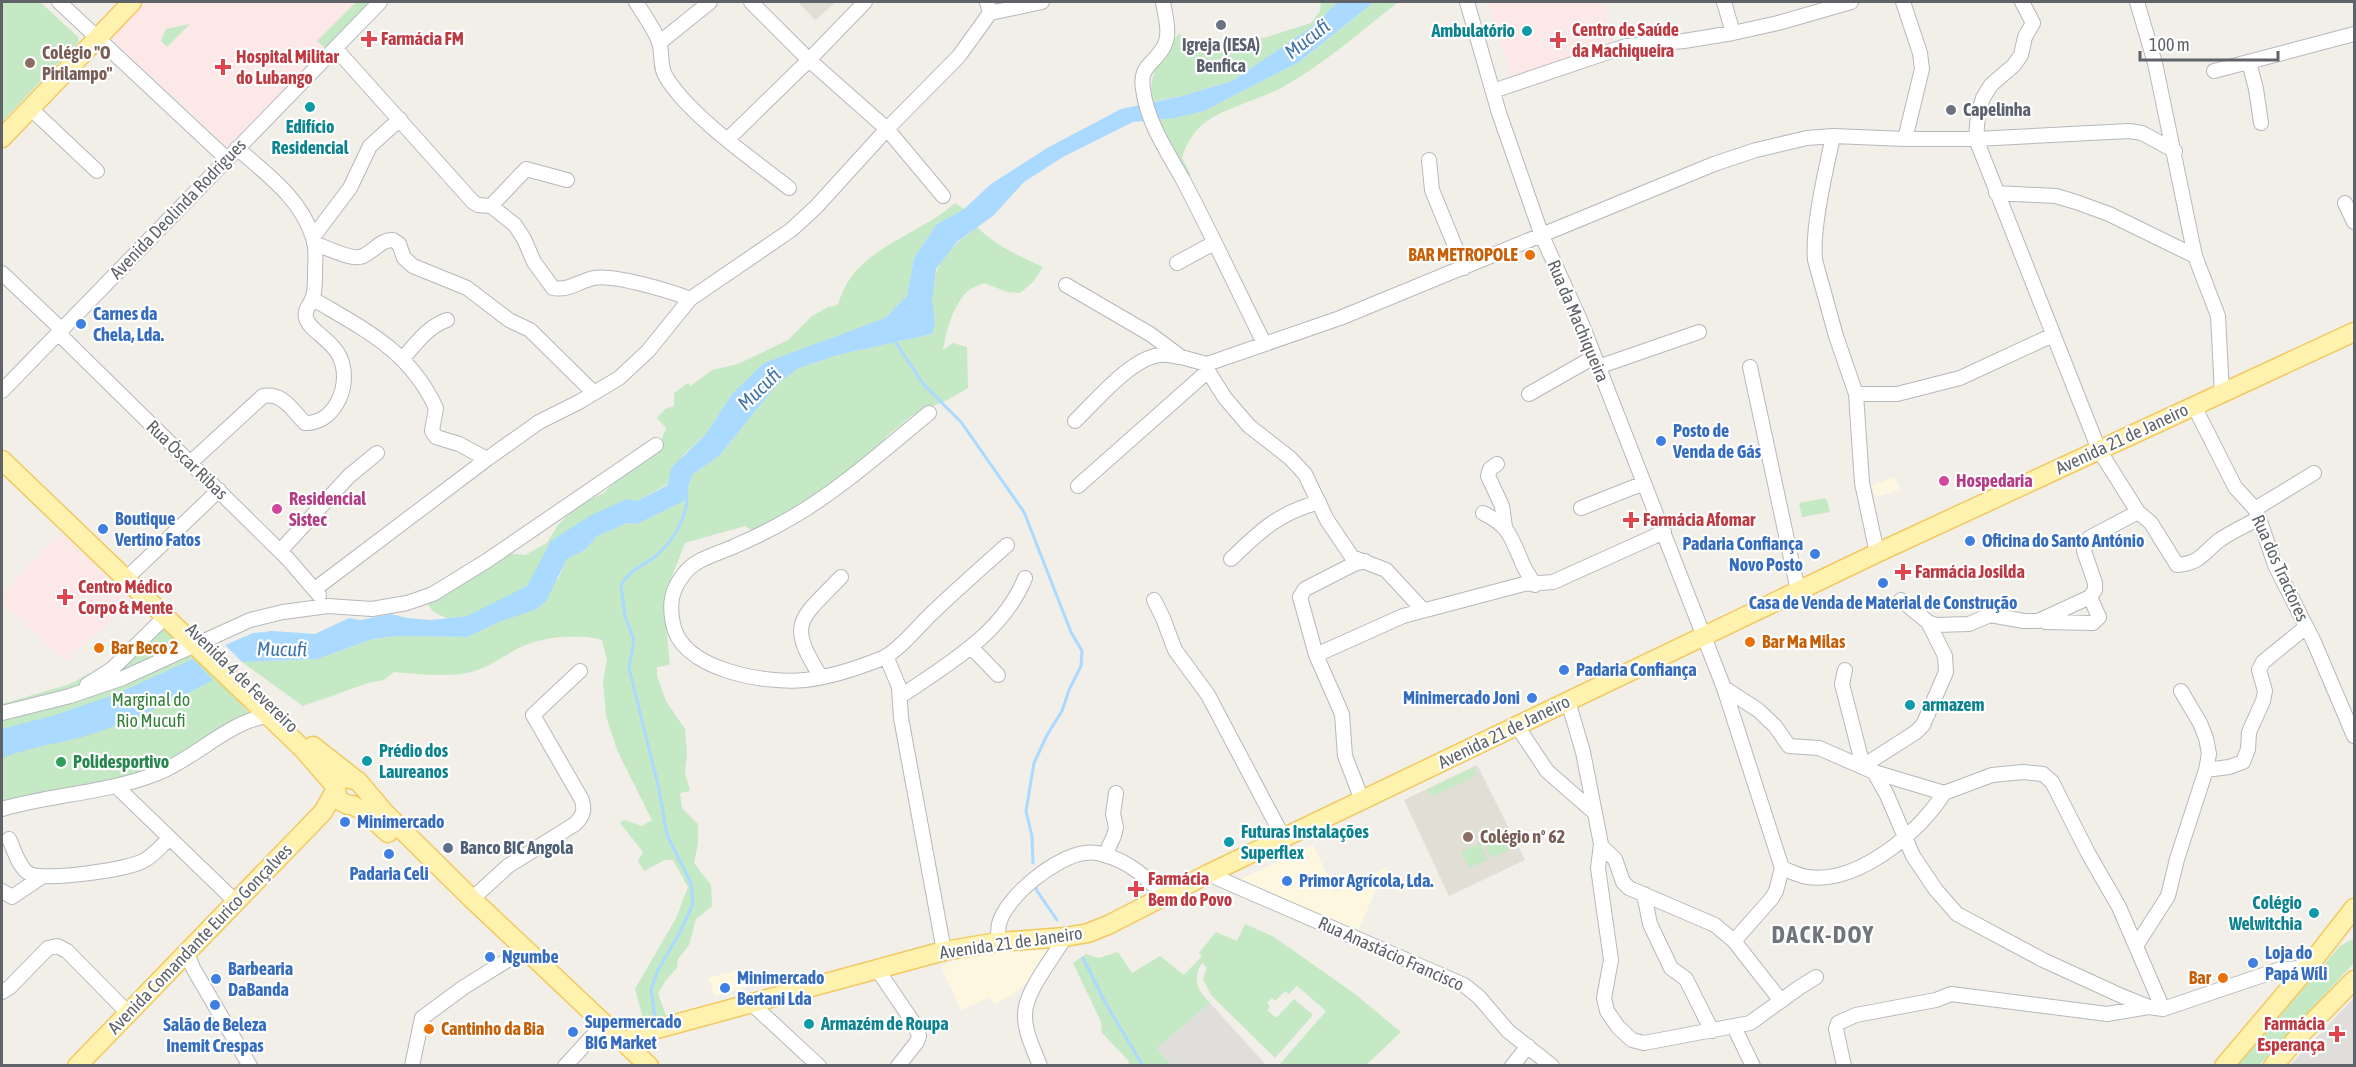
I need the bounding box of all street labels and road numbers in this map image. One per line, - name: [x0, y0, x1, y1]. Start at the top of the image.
- street label: Avenida Deolinda Rodrigues: [105, 134, 250, 283]
- street label: Rua da Machiqueira: [1543, 257, 1614, 385]
- street label: Avenida 21 de Janeiro: [2052, 399, 2191, 478]
- street label: Rua Óscar Ribas: [142, 416, 232, 504]
- street label: Rua dos Tractores: [2248, 511, 2313, 624]
- street label: Avenida 4 de Fevereiro: [182, 619, 303, 737]
- street label: Avenida 21 de Janeiro: [1434, 691, 1573, 773]
- street label: Avenida Comandante Eurico Gonçalves: [103, 839, 296, 1038]
- street label: Rua Anastácio Francisco: [1315, 912, 1467, 995]
- street label: Avenida 21 de Janeiro: [938, 922, 1084, 963]

